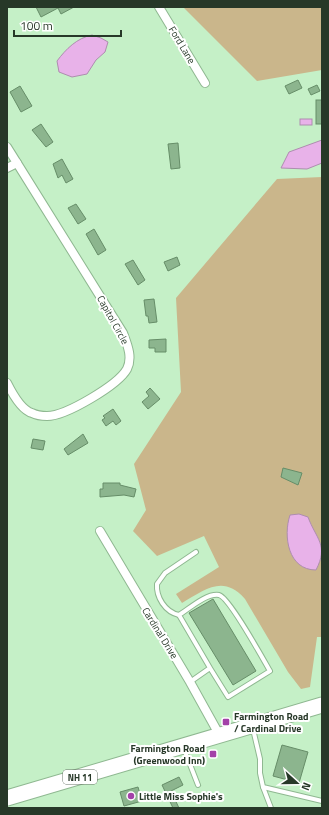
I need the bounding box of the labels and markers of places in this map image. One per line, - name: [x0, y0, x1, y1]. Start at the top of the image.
- place label: Farmington Road / Cardinal Drive: [234, 709, 309, 736]
- marker: Farmington Road / Cardinal Drive: [221, 717, 231, 727]
- place label: Farmington Road (Greenwood Inn): [130, 741, 205, 768]
- marker: Farmington Road (Greenwood Inn): [208, 749, 218, 759]
- place label: Little Miss Sophie's: [139, 789, 223, 804]
- marker: Little Miss Sophie's: [126, 791, 136, 801]

